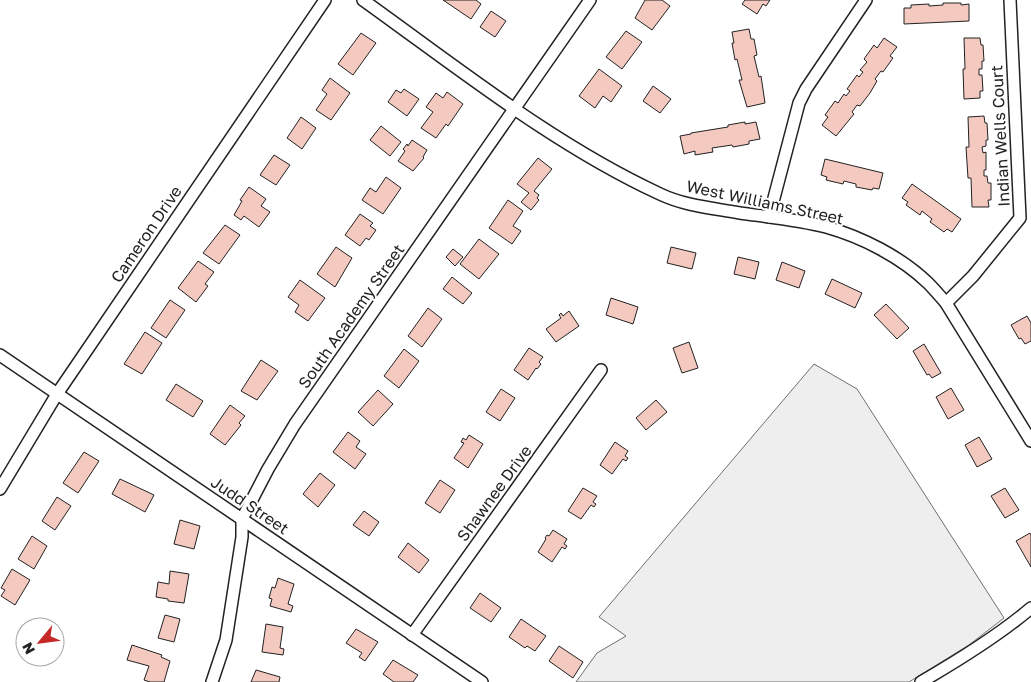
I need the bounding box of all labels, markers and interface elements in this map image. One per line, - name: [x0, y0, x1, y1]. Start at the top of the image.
- street label: Indian Wells Court: [986, 65, 1014, 207]
- street label: West Williams Street: [685, 176, 845, 228]
- street label: Cameron Drive: [106, 182, 186, 286]
- street label: South Academy Street: [294, 240, 408, 392]
- street label: Shawnee Drive: [452, 441, 536, 545]
- street label: Judd Street: [207, 472, 293, 538]
- north arrow: [15, 617, 65, 667]
- text: N: [18, 640, 38, 657]

